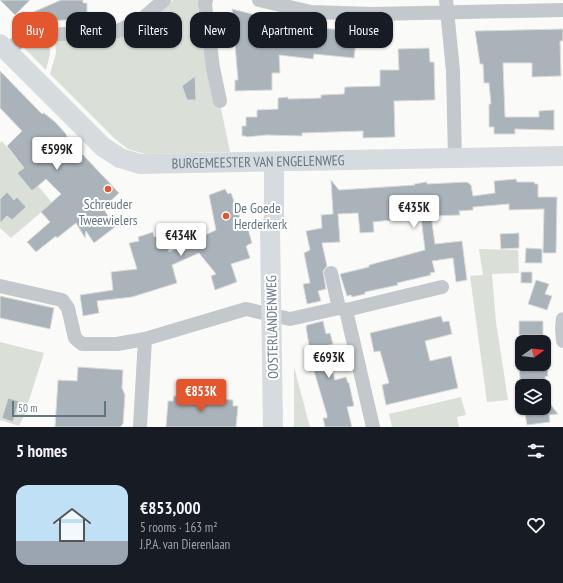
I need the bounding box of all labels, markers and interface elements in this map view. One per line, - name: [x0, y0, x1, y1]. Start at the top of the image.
- chip: Buy: [12, 12, 58, 48]
- chip: Rent: [66, 12, 116, 48]
- chip: Filters: [124, 12, 182, 48]
- chip: New: [190, 12, 240, 48]
- chip: Apartment: [248, 12, 327, 48]
- chip: House: [335, 12, 393, 48]
- pin: €599K: [29, 137, 85, 171]
- text: €599K: [41, 141, 73, 158]
- street label: BURGEMEESTER VAN ENGELENWEG: [172, 151, 345, 172]
- marker: Schreuder Tweewielers: [103, 184, 113, 194]
- place label: Schreuder Tweewielers: [79, 195, 138, 229]
- pin: €435K: [386, 195, 442, 229]
- place label: De Goede Herderkerk: [234, 199, 288, 233]
- text: €435K: [398, 199, 430, 216]
- marker: De Goede Herderkerk: [221, 211, 231, 221]
- pin: €434K: [153, 223, 209, 257]
- text: €434K: [165, 227, 197, 244]
- street label: OOSTERLANDENWEG: [262, 275, 282, 379]
- north arrow: [515, 335, 551, 371]
- map controls: [515, 335, 551, 415]
- pin: €693K: [301, 345, 357, 379]
- text: €693K: [313, 349, 345, 366]
- pin: €853K: [173, 379, 229, 413]
- button: layers: [515, 379, 551, 415]
- text: €853K: [185, 383, 217, 400]
- scale bar: [12, 399, 106, 418]
- text: 50 m: [18, 401, 37, 415]
- text: 5 homes: [16, 440, 67, 462]
- icon: filters: [525, 440, 547, 462]
- text: €853,000: [140, 497, 201, 519]
- icon: home: [48, 501, 96, 549]
- icon: heart: [525, 514, 547, 536]
- text: 5 rooms · 163 m²: [140, 519, 218, 536]
- text: J.P.A. van Dierenlaan: [140, 536, 230, 553]

